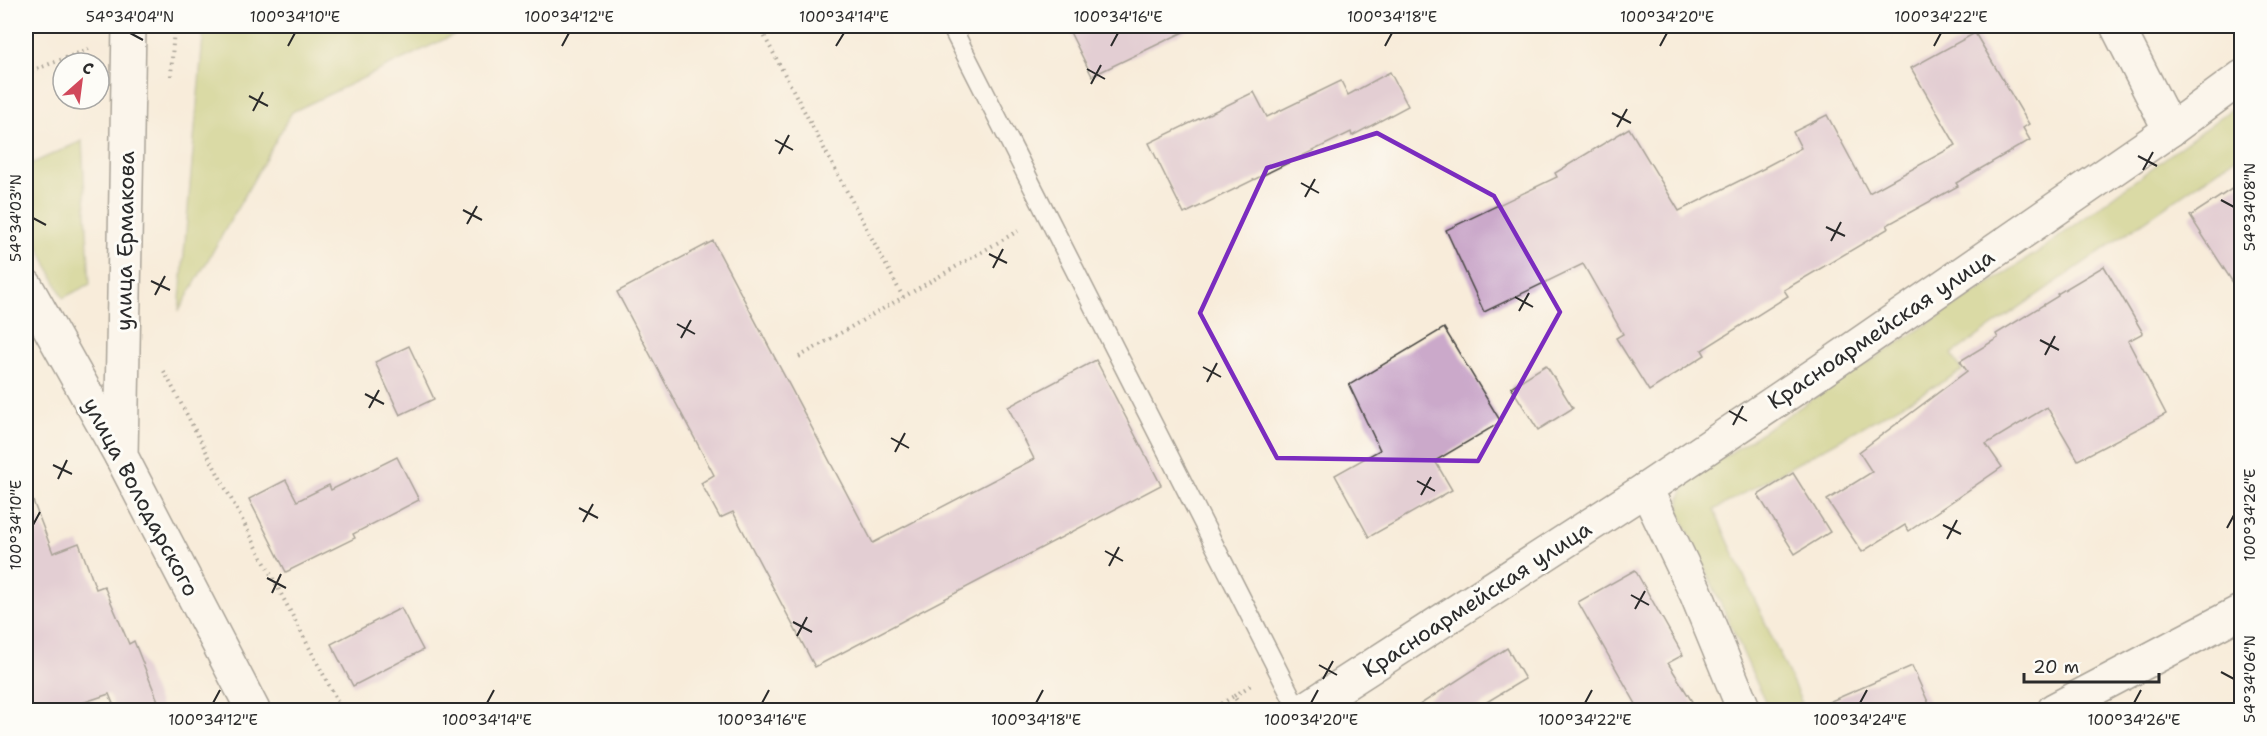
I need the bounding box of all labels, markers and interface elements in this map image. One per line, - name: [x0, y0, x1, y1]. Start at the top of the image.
- text: 54°34'04"N: [86, 7, 174, 27]
- text: 100°34'10"E: [250, 7, 340, 27]
- text: 100°34'12"E: [524, 7, 614, 27]
- text: 100°34'14"E: [799, 7, 889, 27]
- text: 100°34'16"E: [1073, 7, 1163, 27]
- text: 100°34'18"E: [1347, 7, 1437, 27]
- text: 100°34'20"E: [1620, 7, 1714, 27]
- text: 100°34'22"E: [1894, 7, 1988, 27]
- north arrow: [51, 51, 111, 111]
- text: С: [79, 57, 97, 80]
- street label: улица Ермакова: [109, 150, 141, 331]
- text: 54°34'08"N: [2240, 163, 2260, 251]
- text: 54°34'03"N: [6, 174, 26, 262]
- street label: Красноармейская улица: [1762, 242, 2000, 416]
- street label: улица Володарского: [76, 392, 206, 602]
- text: 100°34'26"E: [2240, 469, 2260, 561]
- text: 100°34'10"E: [6, 480, 26, 570]
- street label: Красноармейская улица: [1357, 514, 1597, 684]
- text: 54°34'06"N: [2240, 635, 2260, 723]
- scale bar: [2024, 646, 2159, 684]
- text: 20 m: [2033, 655, 2079, 679]
- text: 100°34'12"E: [168, 710, 258, 730]
- text: 100°34'14"E: [442, 710, 532, 730]
- text: 100°34'16"E: [717, 710, 807, 730]
- text: 100°34'18"E: [991, 710, 1081, 730]
- text: 100°34'20"E: [1264, 710, 1358, 730]
- text: 100°34'22"E: [1538, 710, 1632, 730]
- text: 100°34'24"E: [1813, 710, 1907, 730]
- text: 100°34'26"E: [2088, 710, 2180, 730]

